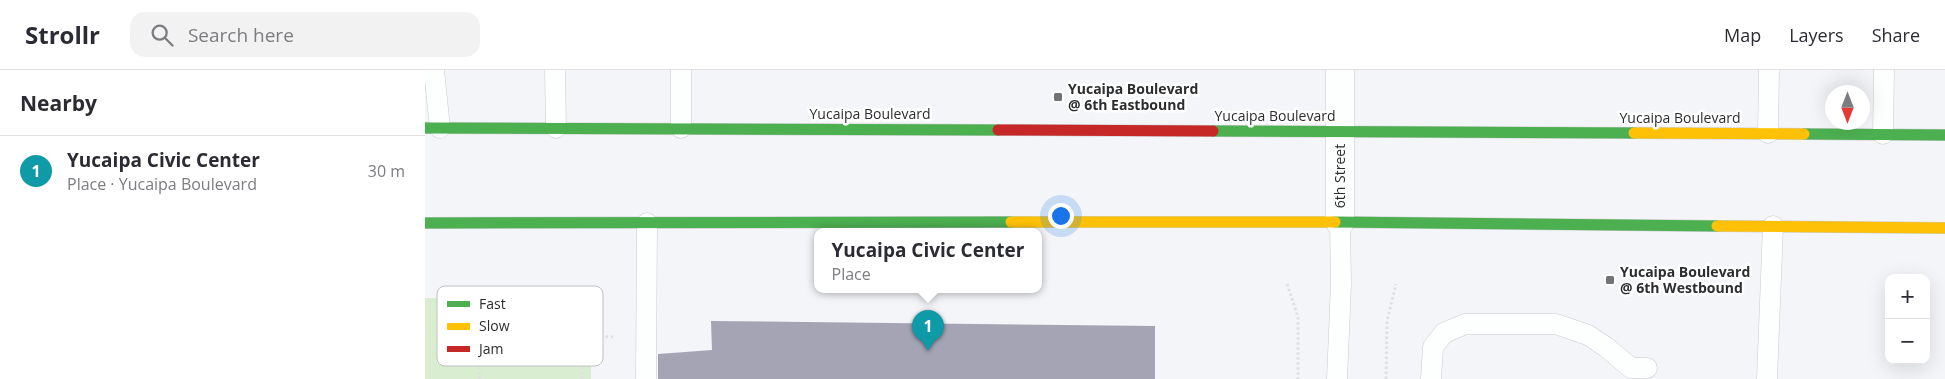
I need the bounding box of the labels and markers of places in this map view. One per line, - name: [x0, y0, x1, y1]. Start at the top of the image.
- place label: Yucaipa Boulevard @ 6th Eastbound: [1068, 79, 1198, 114]
- marker: Yucaipa Boulevard @ 6th Eastbound: [1052, 91, 1064, 103]
- place label: Yucaipa Boulevard @ 6th Westbound: [1620, 262, 1750, 297]
- marker: Yucaipa Boulevard @ 6th Westbound: [1604, 274, 1616, 286]
- pin: 1: [912, 310, 944, 351]

